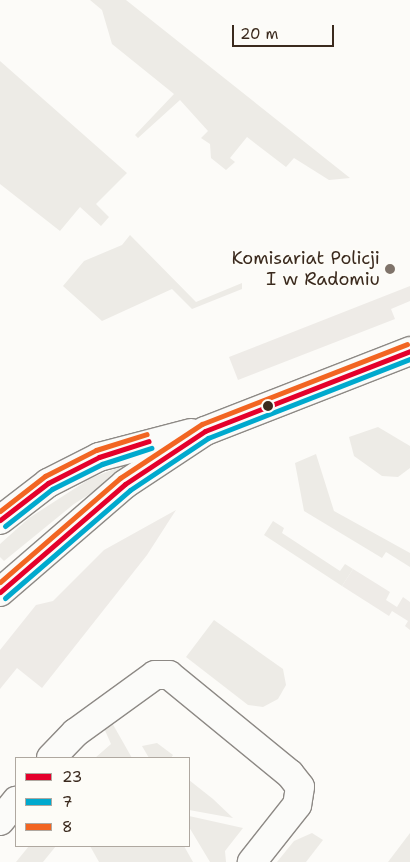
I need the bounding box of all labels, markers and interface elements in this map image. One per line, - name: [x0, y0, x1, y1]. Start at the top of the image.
- scale bar: [235, 15, 338, 47]
- text: 20 m: [240, 24, 279, 44]
- place label: Komisariat Policji I w Radomiu: [231, 248, 380, 290]
- marker: Komisariat Policji I w Radomiu: [384, 263, 396, 275]
- unlabelled marker: [263, 401, 273, 411]
- legend: [15, 757, 190, 847]
- text: 23: [62, 767, 82, 787]
- text: 7: [62, 792, 73, 812]
- text: 8: [62, 817, 73, 837]

